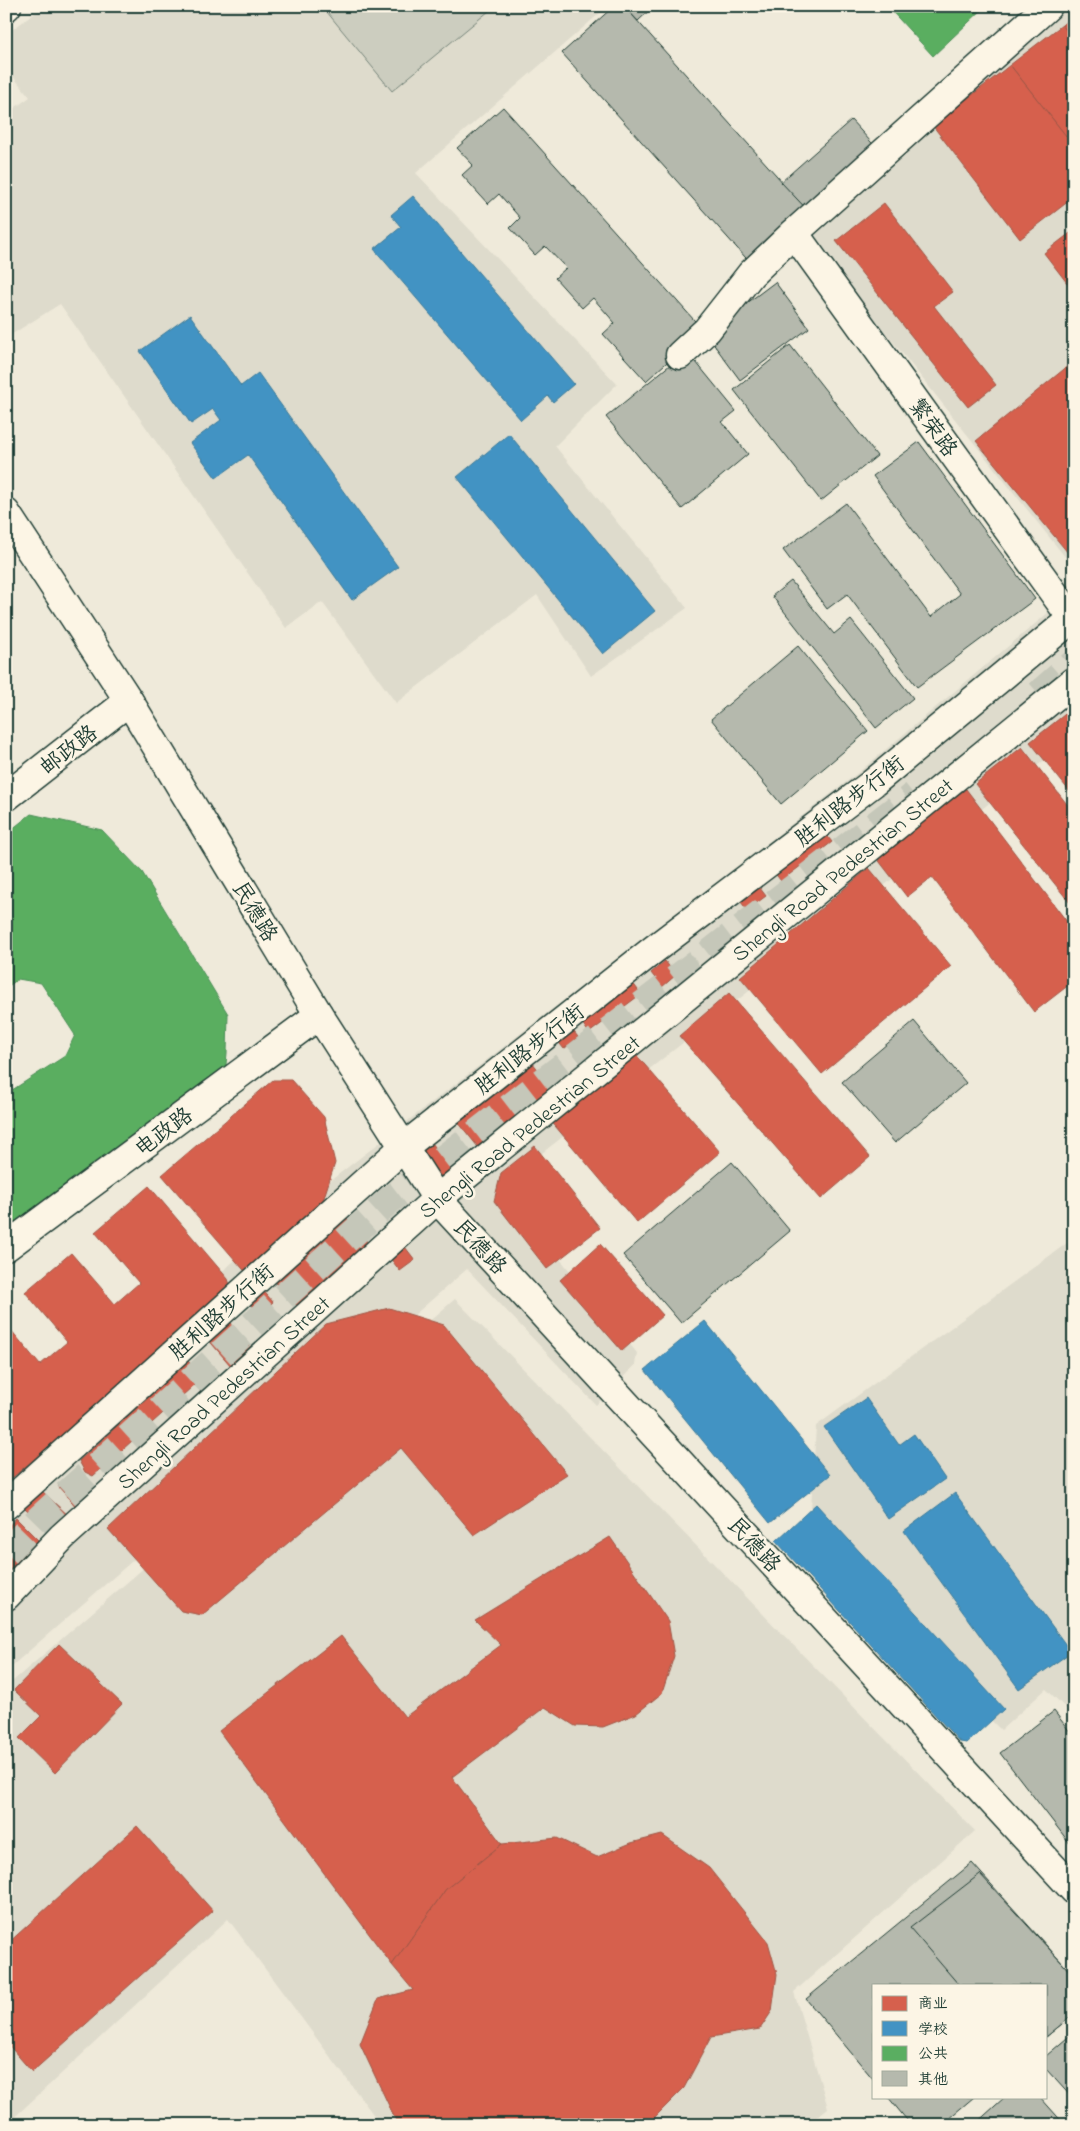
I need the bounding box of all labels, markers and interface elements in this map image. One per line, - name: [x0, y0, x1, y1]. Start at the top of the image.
- street label: 繁荣路: [899, 393, 964, 465]
- street label: 邮政路: [34, 718, 106, 784]
- street label: 胜利路步行街: [789, 749, 913, 856]
- street label: Shengli Road Pedestrian Street: [726, 771, 963, 972]
- street label: 民德路: [223, 876, 284, 949]
- street label: 胜利路步行街: [469, 997, 593, 1104]
- street label: Shengli Road Pedestrian Street: [413, 1028, 650, 1229]
- street label: 电政路: [129, 1101, 201, 1166]
- street label: 民德路: [445, 1213, 513, 1283]
- street label: 胜利路步行街: [163, 1257, 283, 1369]
- street label: Shengli Road Pedestrian Street: [111, 1289, 340, 1500]
- street label: 民德路: [719, 1511, 787, 1581]
- legend: [872, 1984, 1048, 2098]
- text: 商业: [918, 1993, 948, 2015]
- text: 学校: [918, 2019, 948, 2041]
- text: 公共: [918, 2043, 948, 2065]
- text: 其他: [918, 2069, 948, 2091]

